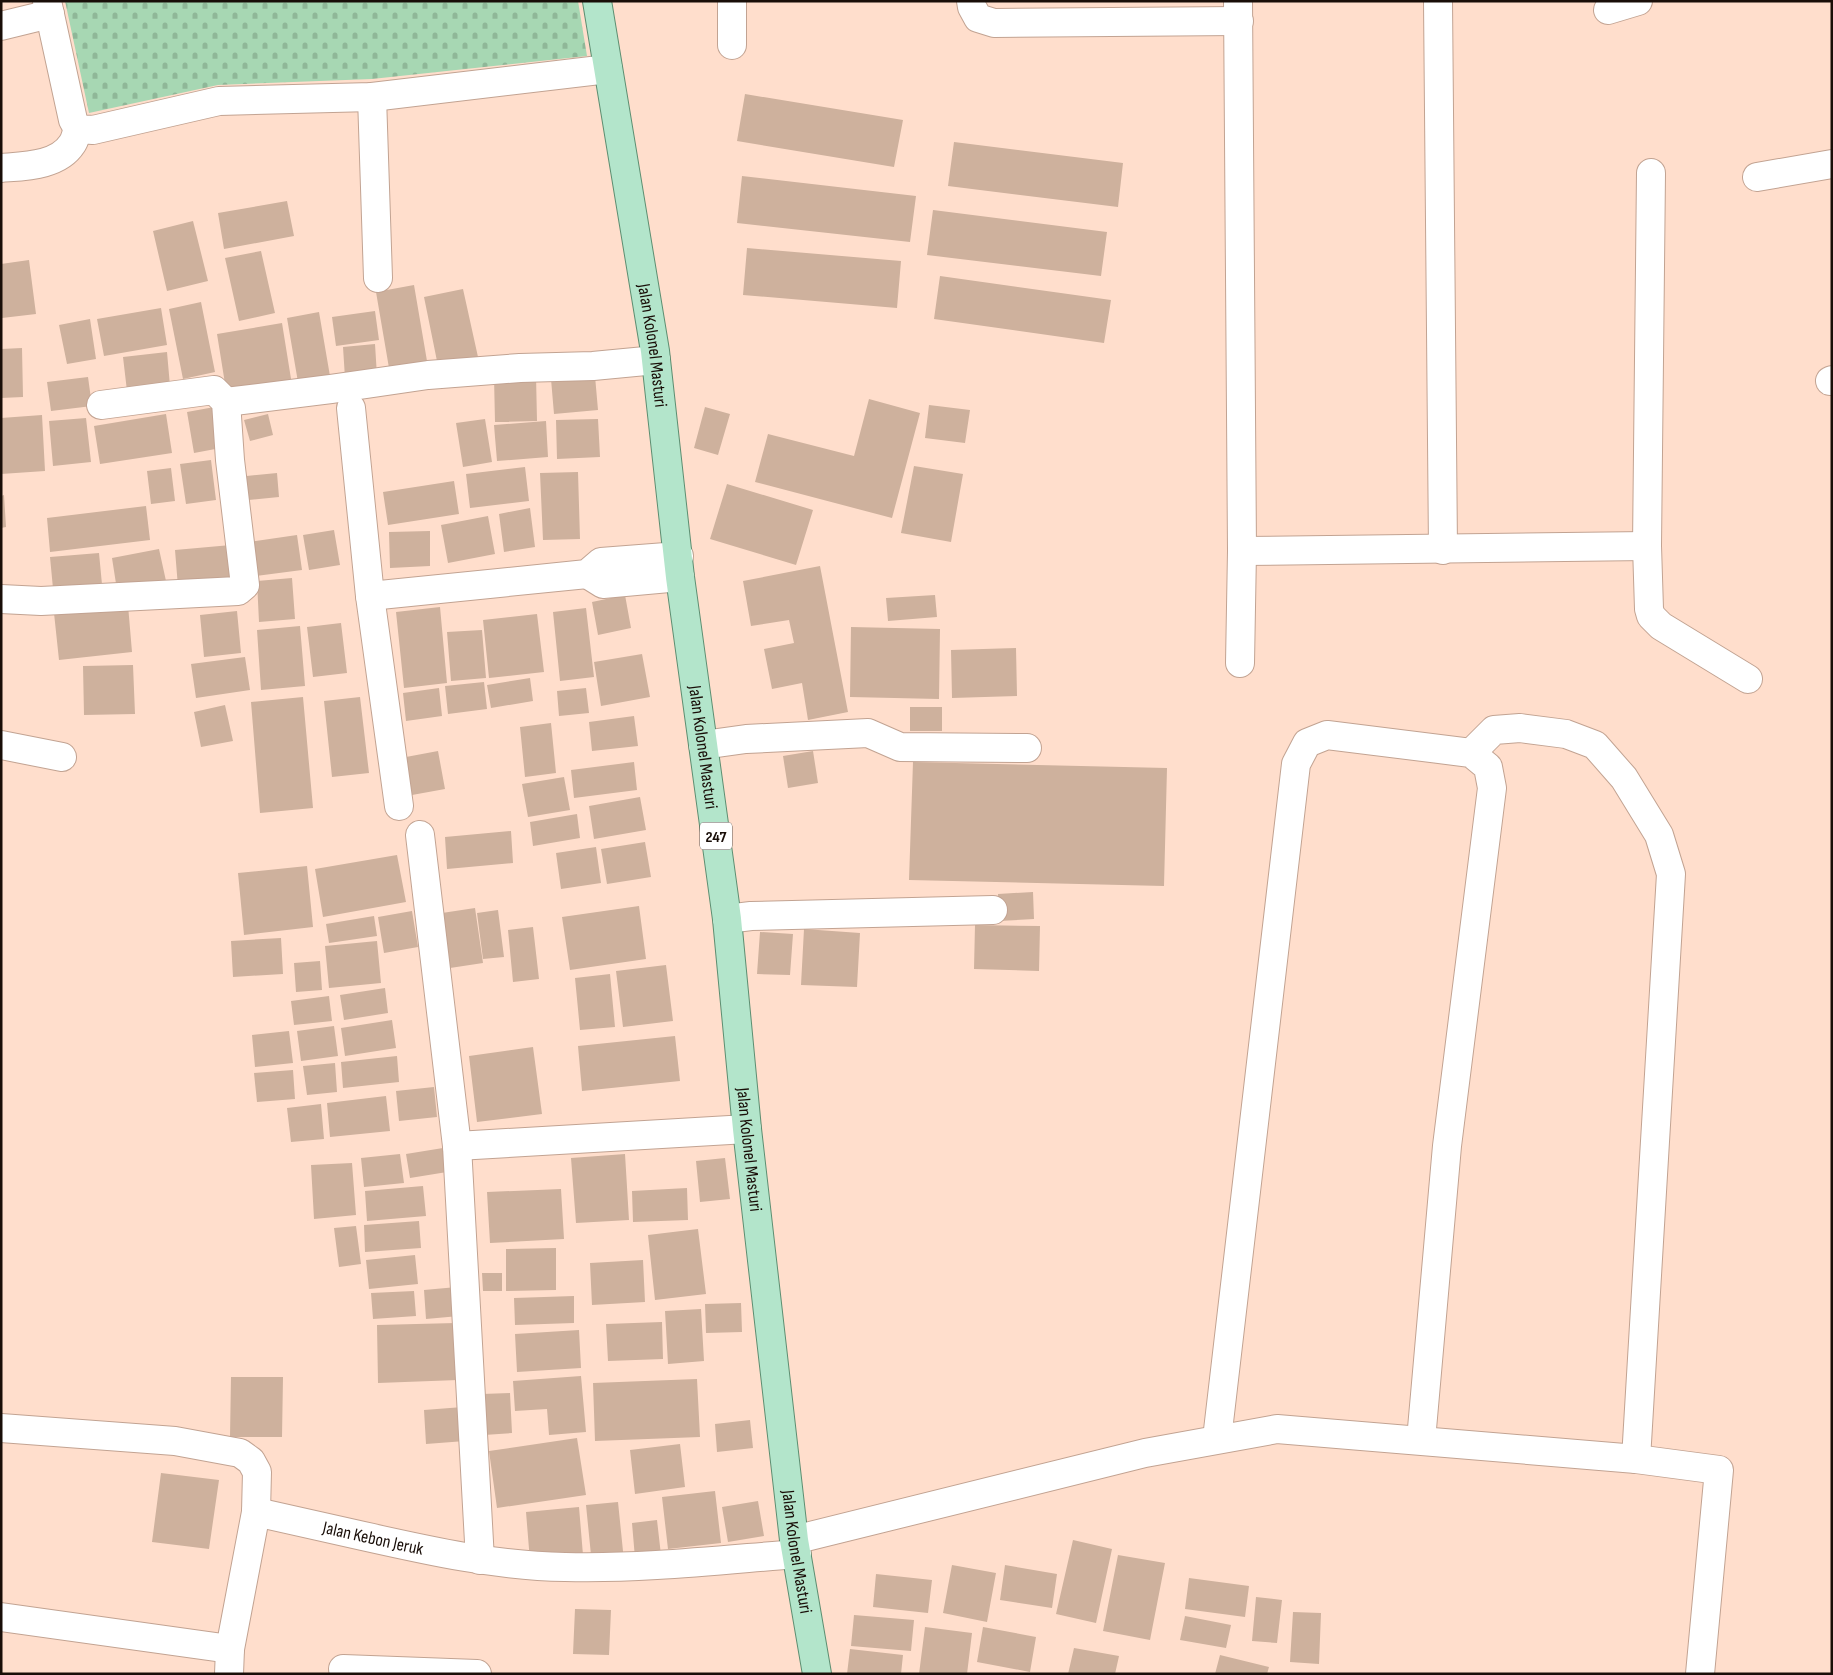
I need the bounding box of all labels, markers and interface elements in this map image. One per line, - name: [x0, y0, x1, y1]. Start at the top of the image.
- street label: Jalan Kolonel Masturi: [633, 281, 671, 408]
- street label: Jalan Kolonel Masturi: [684, 683, 722, 810]
- road number: 247: [700, 822, 732, 849]
- street label: Jalan Kolonel Masturi: [732, 1086, 766, 1213]
- street label: Jalan Kolonel Masturi: [777, 1488, 816, 1615]
- street label: Jalan Kebon Jeruk: [320, 1517, 425, 1560]

